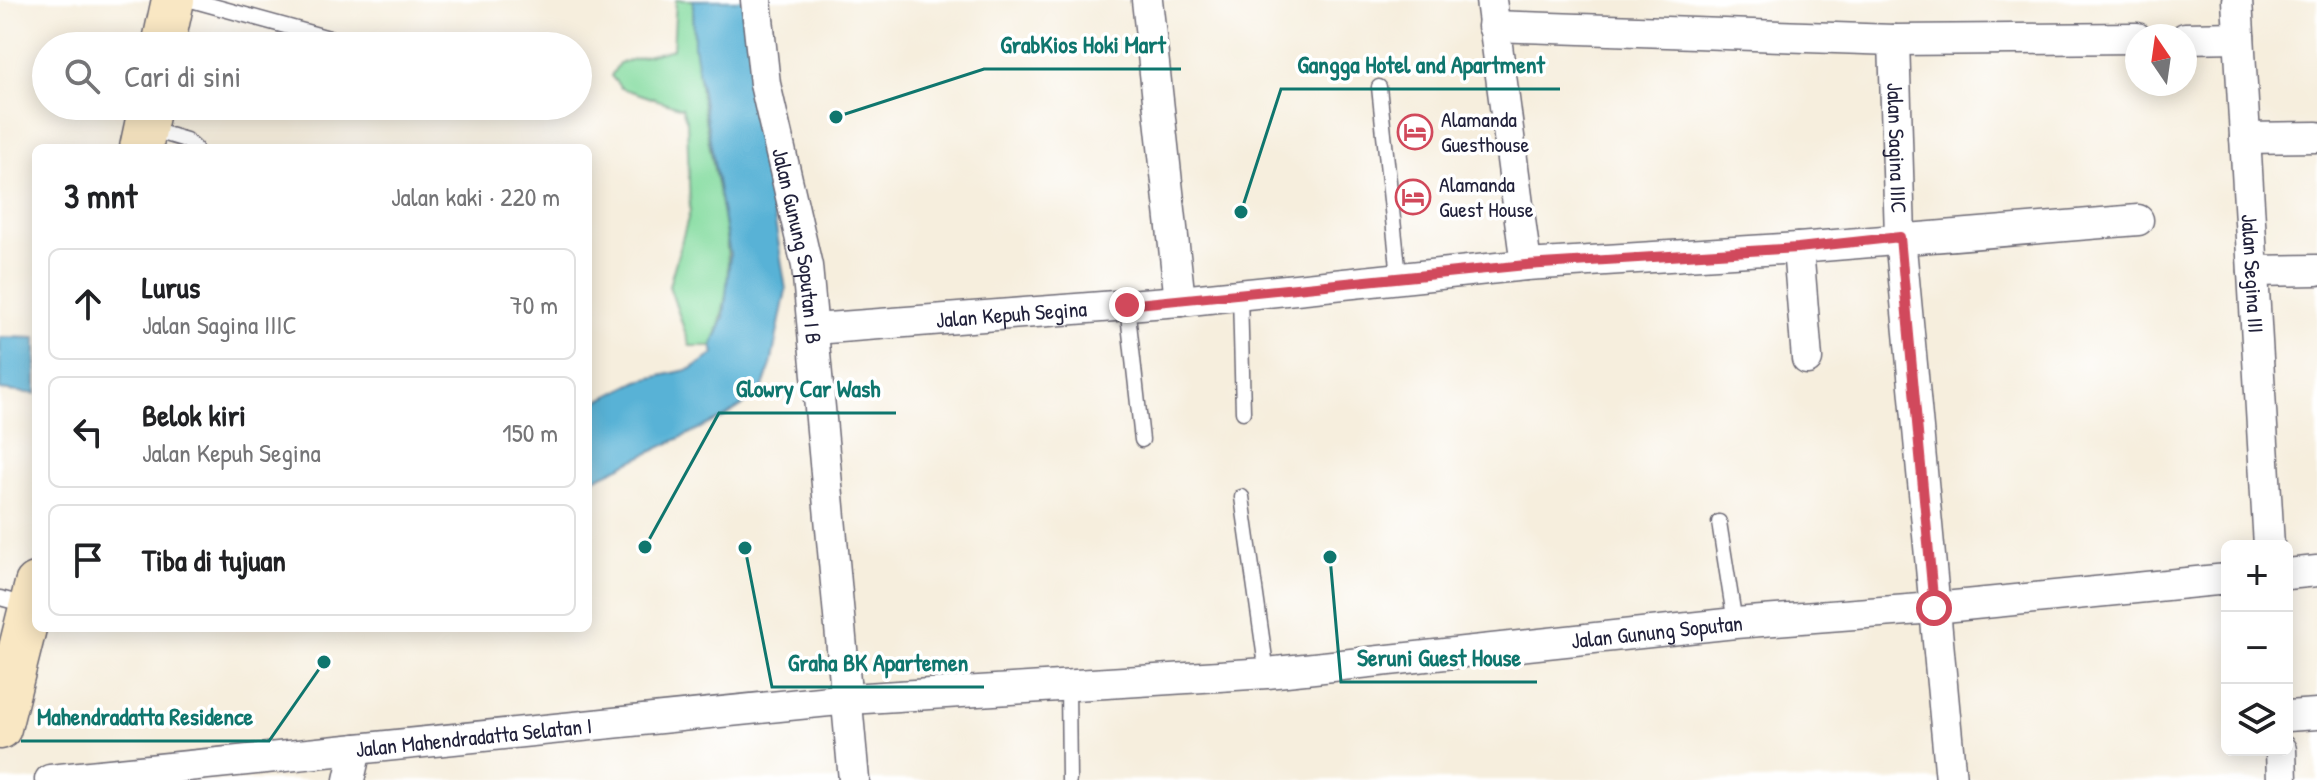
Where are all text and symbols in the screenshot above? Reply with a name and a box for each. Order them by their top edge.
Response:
callout: GrabKios Hoki Mart [984,21,1181,69]
north arrow [2125,24,2197,96]
text: GrabKios Hoki Mart [1000,28,1166,60]
search box [32,32,592,120]
callout: Gangga Hotel and Apartment [1281,41,1560,89]
text: Gangga Hotel and Apartment [1297,48,1546,81]
icon: search [60,54,104,98]
text: Cari di sini [124,56,241,96]
street label: Jalan Sagina IIIC [1880,82,1914,214]
place label: Alamanda Guesthouse [1441,104,1530,159]
hotel icon: Alamanda Guesthouse [1396,113,1434,151]
street label: Jalan Gunung Soputan I B [765,145,829,345]
place label: Alamanda Guest House [1439,169,1534,224]
text: 3 mnt [64,173,137,219]
hotel icon: Alamanda Guest House [1394,178,1432,216]
text: Jalan kaki · 220 m [391,179,560,214]
street label: Jalan Segina III [2235,213,2271,334]
text: Lurus [142,267,200,307]
icon: ahead [66,282,110,326]
text: 70 m [510,287,558,322]
route end [1109,287,1145,323]
street label: Jalan Kepuh Segina [935,293,1088,335]
text: Jalan Sagina IIIC [142,307,297,342]
callout: Glowry Car Wash [719,365,896,413]
text: Glowry Car Wash [736,372,880,405]
text: Belok kiri [142,395,246,435]
icon: left [66,410,110,454]
text: 150 m [502,415,558,450]
text: Jalan Kepuh Segina [142,435,321,470]
icon: arrive [66,538,110,582]
text: Tiba di tujuan [142,540,286,580]
map controls [2221,540,2293,756]
button: + [2221,540,2293,612]
route start [1916,590,1952,626]
street label: Jalan Gunung Soputan [1569,607,1744,655]
button: − [2221,612,2293,684]
callout: Seruni Guest House [1341,634,1537,682]
callout: Graha BK Apartemen [772,639,984,687]
text: Seruni Guest House [1357,641,1522,673]
text: Graha BK Apartemen [788,646,968,679]
button: layers [2221,684,2293,756]
callout: Mahendradatta Residence [21,693,269,741]
text: Mahendradatta Residence [37,700,253,732]
street label: Jalan Mahendradatta Selatan I [354,710,593,764]

